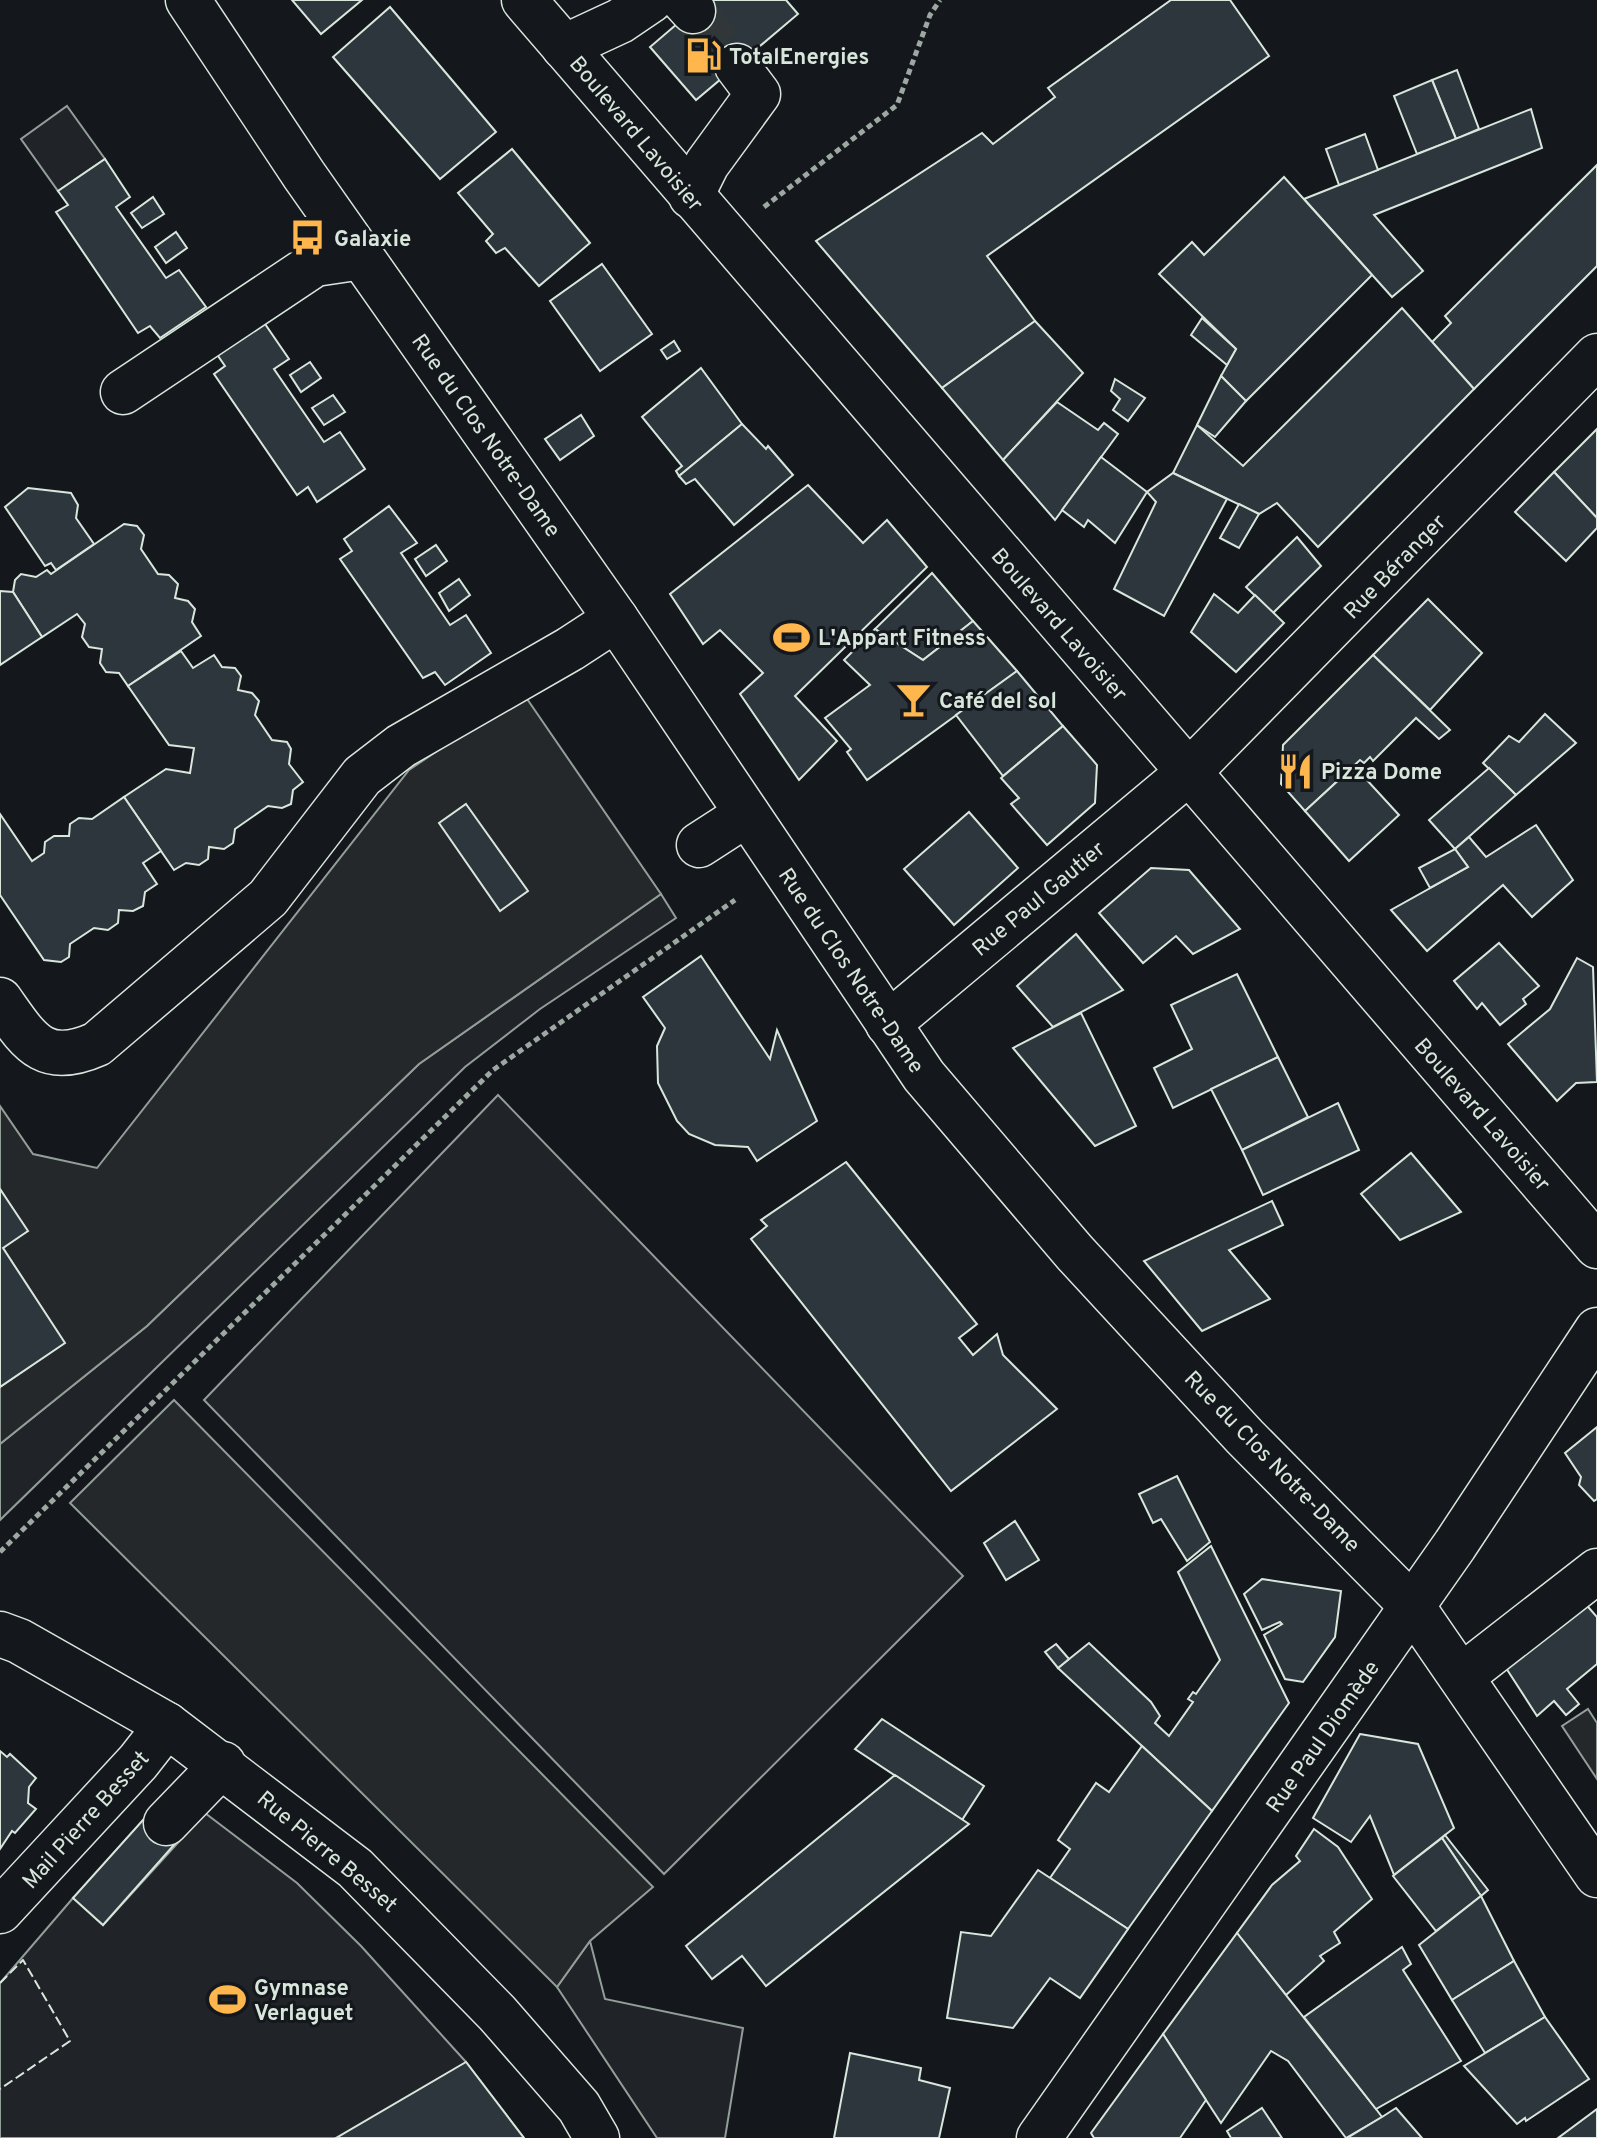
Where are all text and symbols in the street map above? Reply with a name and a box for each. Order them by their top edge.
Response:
fuel station icon: TotalEnergies [684,37,722,75]
place label: TotalEnergies [729,45,869,72]
street label: Boulevard Lavoisier [562,52,708,218]
bus stop icon: Galaxie [289,219,327,257]
place label: Galaxie [334,227,411,254]
street label: Rue du Clos Notre-Dame [404,330,565,543]
street label: Rue Béranger [1339,509,1453,626]
street label: Boulevard Lavoisier [984,544,1132,708]
sports icon: L'Appart Fitness [773,618,811,656]
place label: L'Appart Fitness [818,626,986,653]
bar icon: Café del sol [894,681,932,719]
place label: Café del sol [939,689,1057,716]
restaurant icon: Pizza Dome [1276,752,1314,790]
place label: Pizza Dome [1321,760,1442,787]
street label: Rue Paul Gautier [968,836,1112,963]
street label: Rue du Clos Notre-Dame [771,864,929,1079]
street label: Boulevard Lavoisier [1407,1034,1555,1198]
street label: Rue du Clos Notre-Dame [1177,1366,1365,1559]
street label: Rue Paul Diomède [1261,1656,1387,1819]
street label: Mail Pierre Besset [18,1746,156,1895]
street label: Rue Pierre Besset [251,1786,402,1920]
place label: Gymnase Verlaguet [254,1976,353,2028]
sports icon: Gymnase Verlaguet [209,1981,247,2019]

